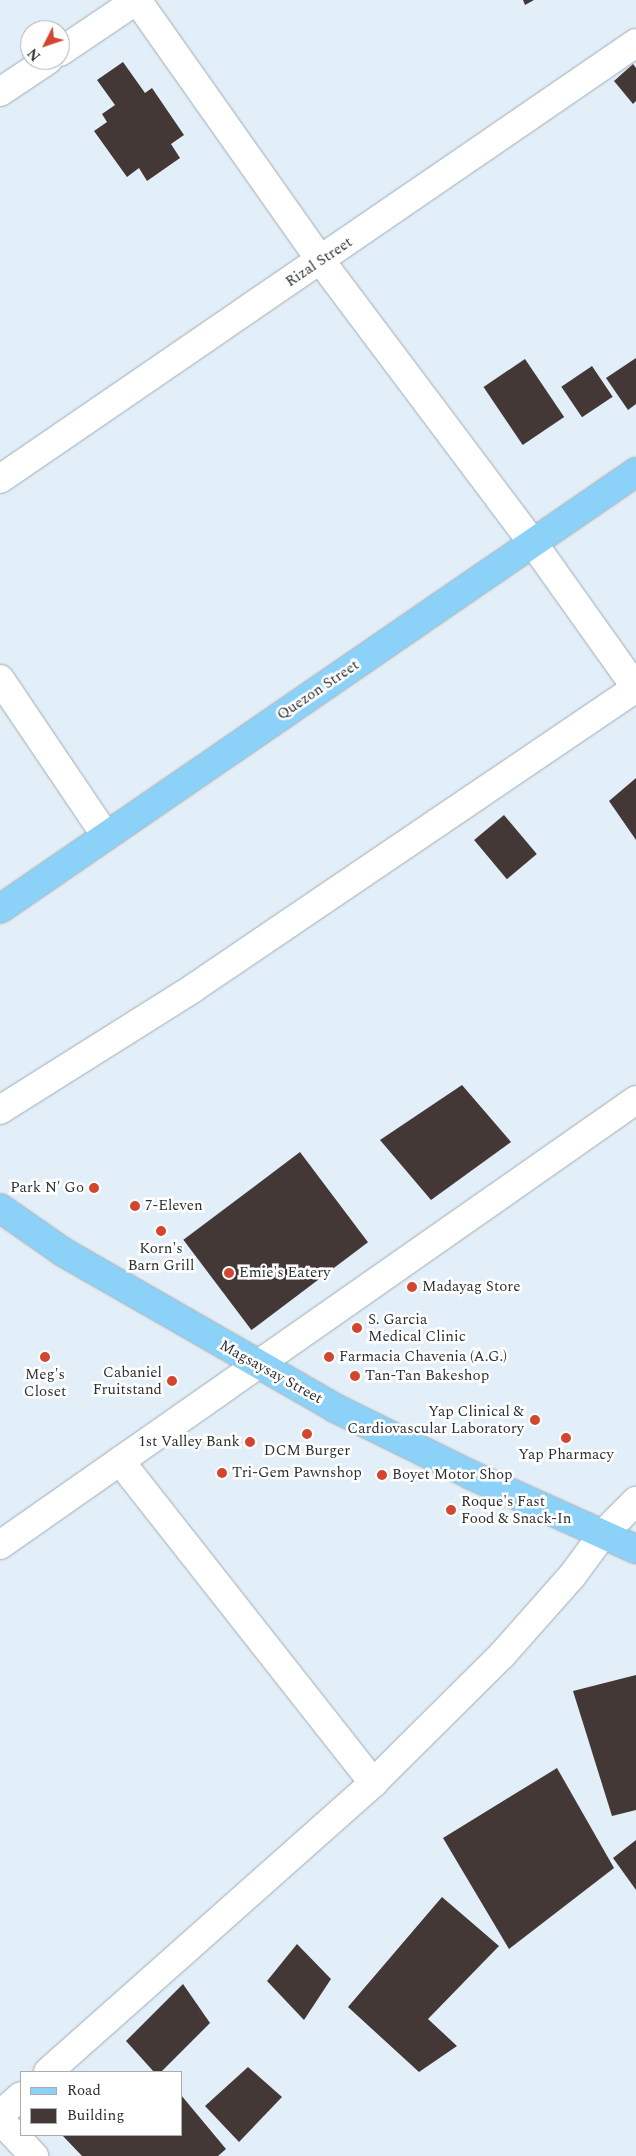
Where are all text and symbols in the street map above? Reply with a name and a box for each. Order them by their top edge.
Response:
north arrow [20,20,70,70]
text: N [22,43,46,66]
street label: Rizal Street [282,233,356,291]
street label: Quezon Street [274,656,362,724]
place label: Park N' Go [10,1179,84,1197]
marker: Park N' Go [88,1182,100,1194]
place label: 7-Eleven [145,1197,203,1215]
marker: 7-Eleven [129,1200,141,1212]
marker: Korn's Barn Grill [155,1225,167,1237]
place label: Korn's Barn Grill [128,1239,194,1274]
place label: Emie's Eatery [239,1264,330,1282]
marker: Emie's Eatery [223,1267,235,1279]
place label: Madayag Store [422,1278,521,1296]
marker: Madayag Store [406,1281,418,1293]
place label: S. Garcia Medical Clinic [368,1310,466,1345]
marker: S. Garcia Medical Clinic [350,1321,364,1335]
street label: Magsaysay Street [216,1336,326,1408]
place label: Farmacia Chavenia (A.G.) [339,1348,507,1366]
marker: Meg's Closet [39,1351,51,1363]
marker: Farmacia Chavenia (A.G.) [323,1351,335,1363]
place label: Cabaniel Fruitstand [93,1363,162,1398]
place label: Meg's Closet [24,1365,66,1400]
place label: Tan-Tan Bakeshop [365,1367,489,1385]
marker: Tan-Tan Bakeshop [349,1370,361,1382]
marker: Cabaniel Fruitstand [166,1375,178,1387]
place label: Yap Clinical & Cardiovascular Laboratory [347,1402,524,1437]
marker: Yap Clinical & Cardiovascular Laboratory [528,1413,542,1427]
marker: DCM Burger [301,1428,313,1440]
marker: Yap Pharmacy [560,1432,572,1444]
place label: 1st Valley Bank [138,1433,240,1451]
marker: 1st Valley Bank [244,1436,256,1448]
place label: DCM Burger [264,1442,350,1460]
place label: Yap Pharmacy [518,1446,614,1464]
place label: Tri-Gem Pawnshop [232,1464,362,1482]
place label: Boyet Motor Shop [392,1466,513,1484]
marker: Tri-Gem Pawnshop [216,1467,228,1479]
marker: Boyet Motor Shop [376,1469,388,1481]
place label: Roque's Fast Food & Snack-In [461,1492,572,1527]
marker: Roque's Fast Food & Snack-In [445,1504,457,1516]
legend [20,2071,182,2136]
text: Road [67,2079,101,2102]
text: Building [67,2104,124,2127]

